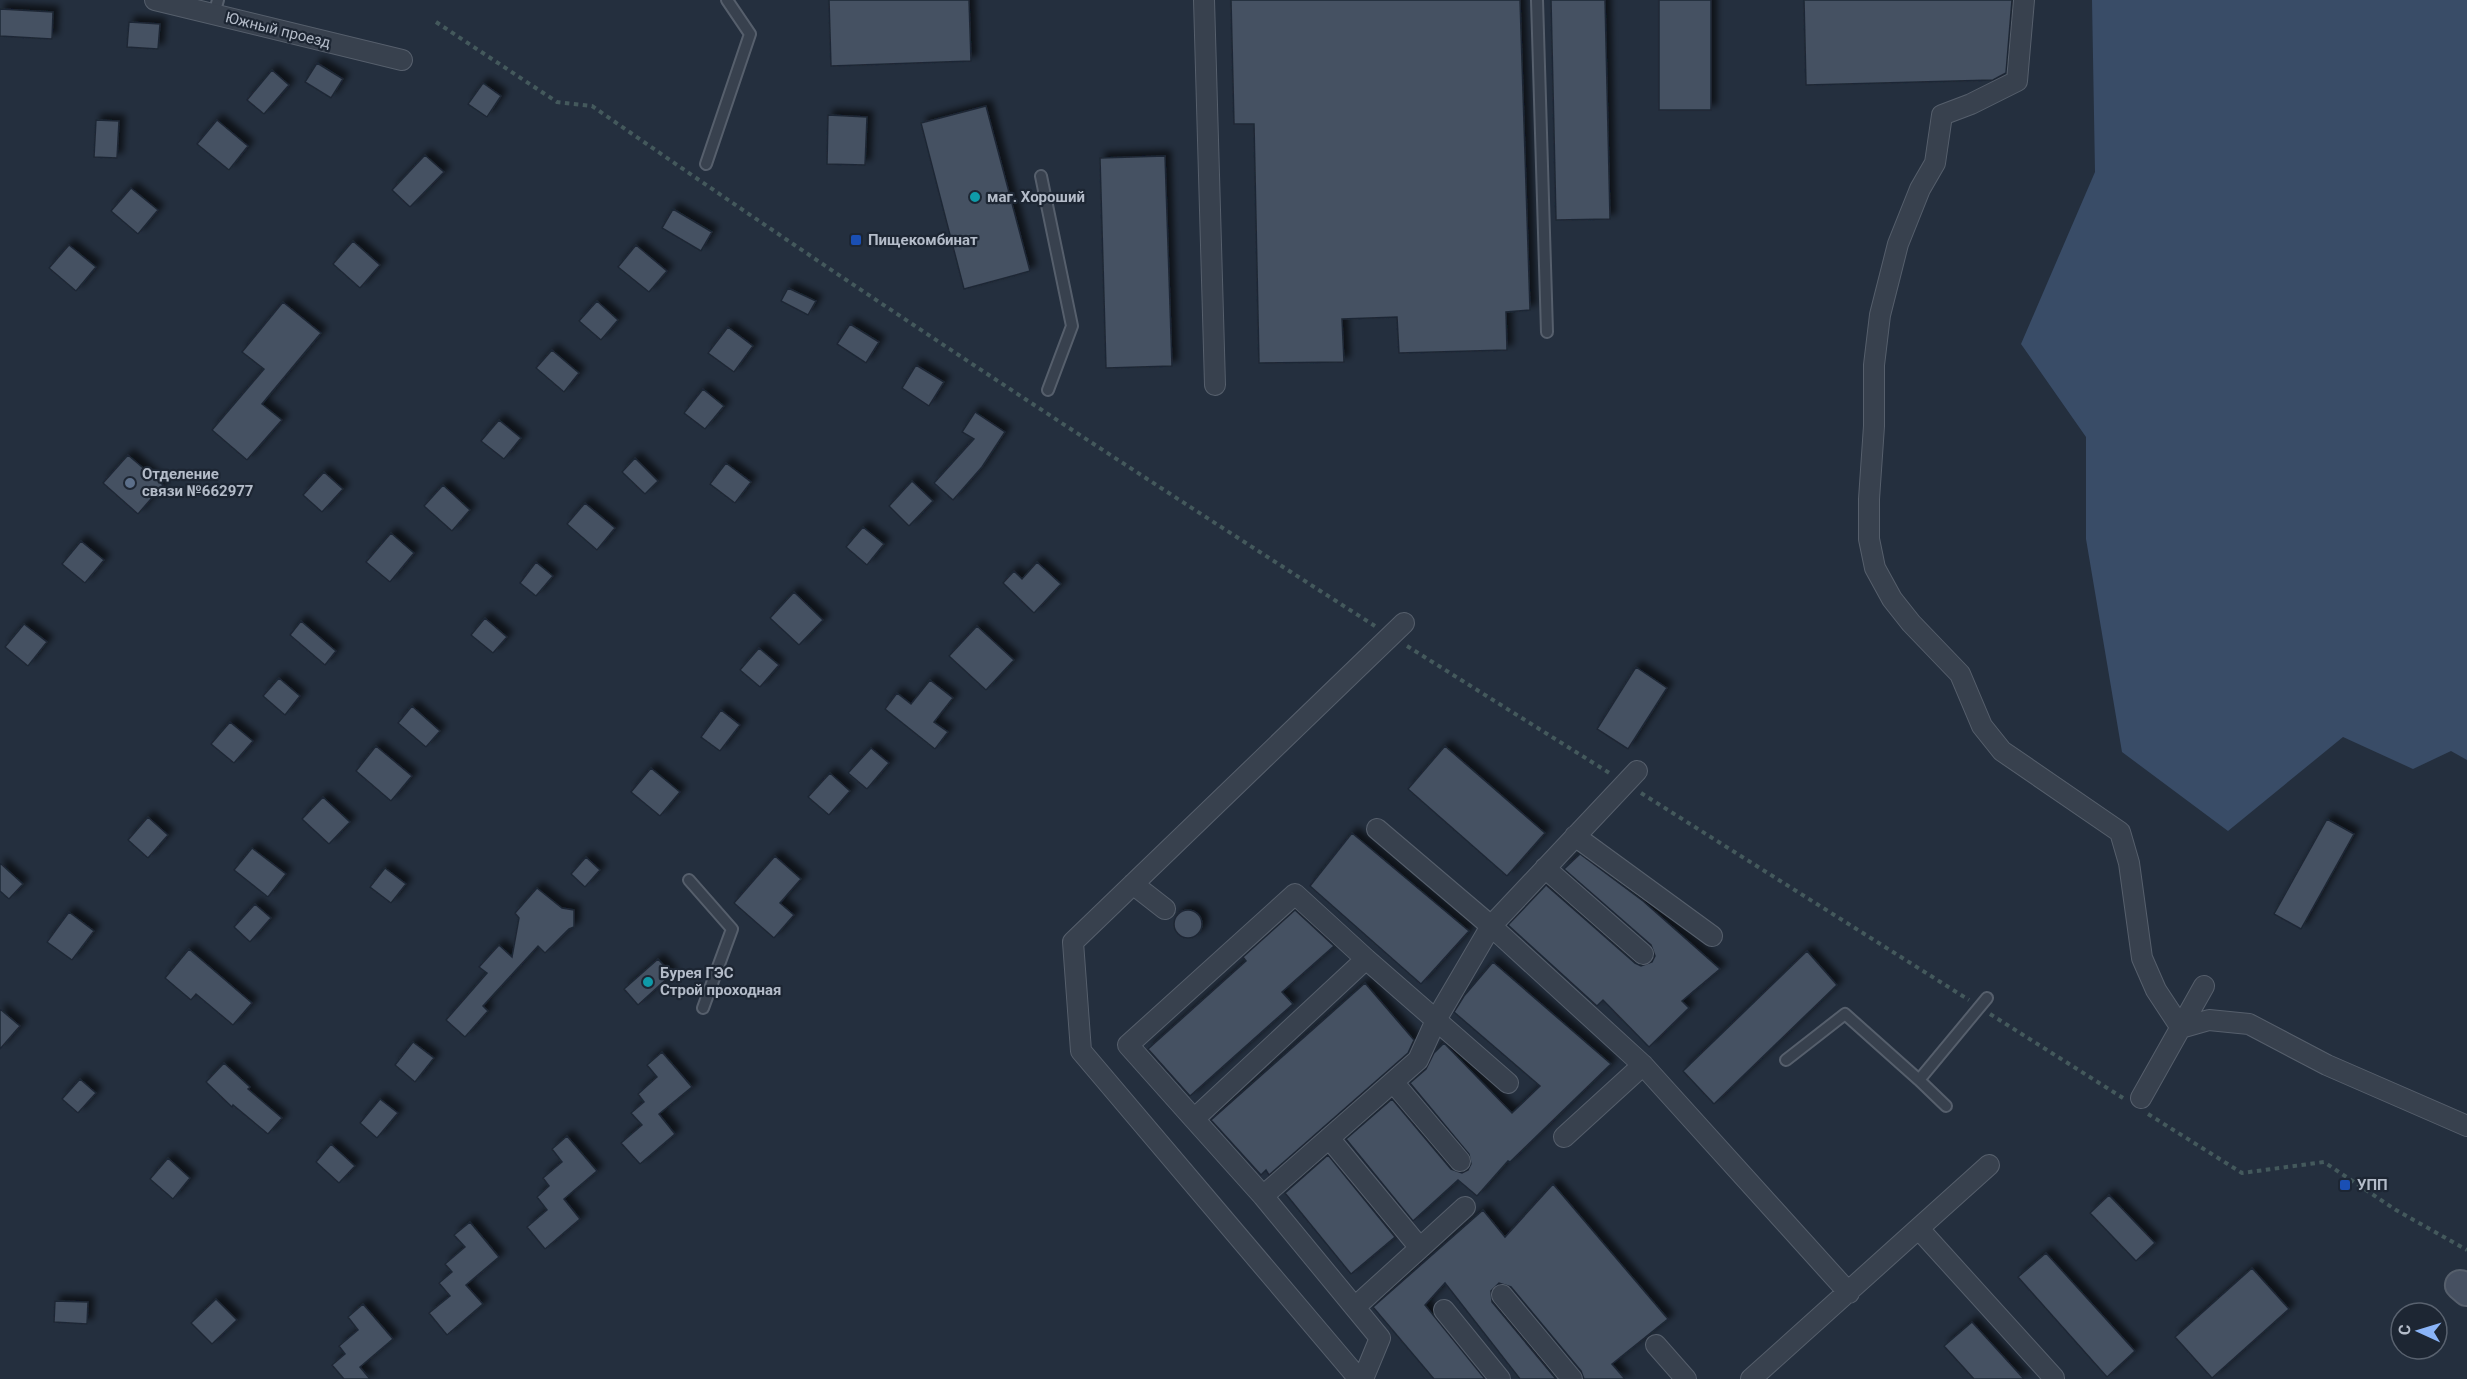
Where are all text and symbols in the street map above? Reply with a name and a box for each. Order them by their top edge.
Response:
street label: Южный проезд [224,8,332,52]
place label: маг. Хороший [987,188,1085,206]
marker: маг. Хороший [968,190,982,204]
place label: Пищекомбинат [868,231,978,249]
marker: Пищекомбинат [849,233,863,247]
place label: Отделение связи №662977 [142,465,253,500]
marker: Отделение связи №662977 [123,476,137,490]
place label: Бурея ГЭС Строй проходная [660,964,781,999]
marker: Бурея ГЭС Строй проходная [641,975,655,989]
place label: УПП [2357,1176,2388,1194]
marker: УПП [2338,1178,2352,1192]
north arrow [2389,1301,2449,1361]
text: С [2395,1324,2414,1336]

